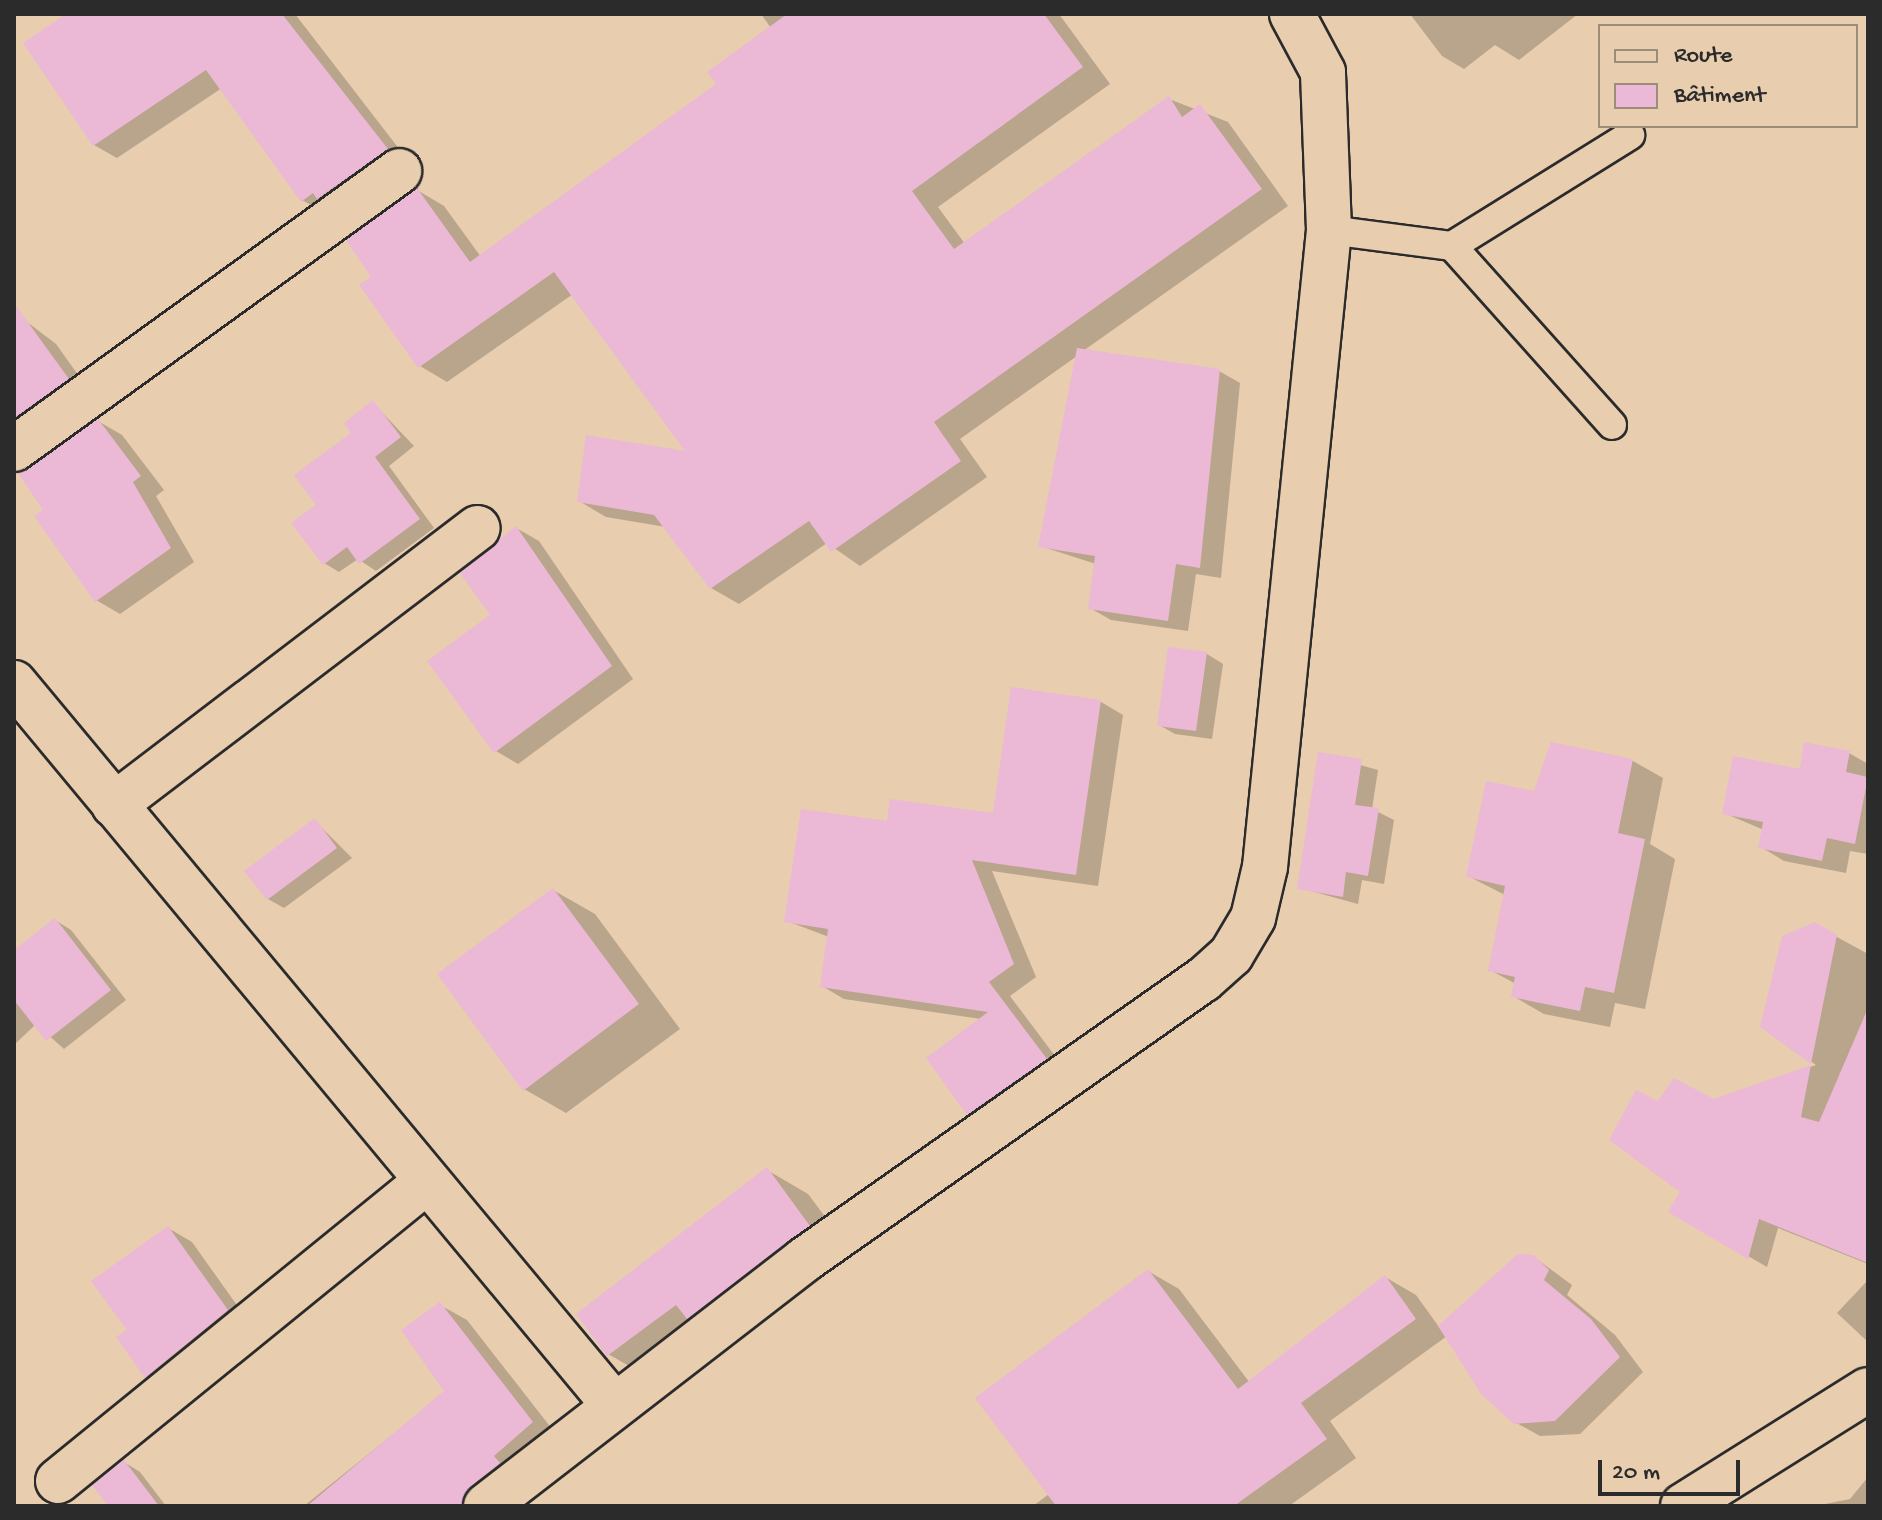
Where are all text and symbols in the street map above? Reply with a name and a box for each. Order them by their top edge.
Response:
legend [1598,24,1858,128]
text: Route [1674,42,1732,71]
text: Bâtiment [1674,82,1765,111]
scale bar [1602,1444,1744,1494]
text: 20 m [1612,1459,1660,1488]

